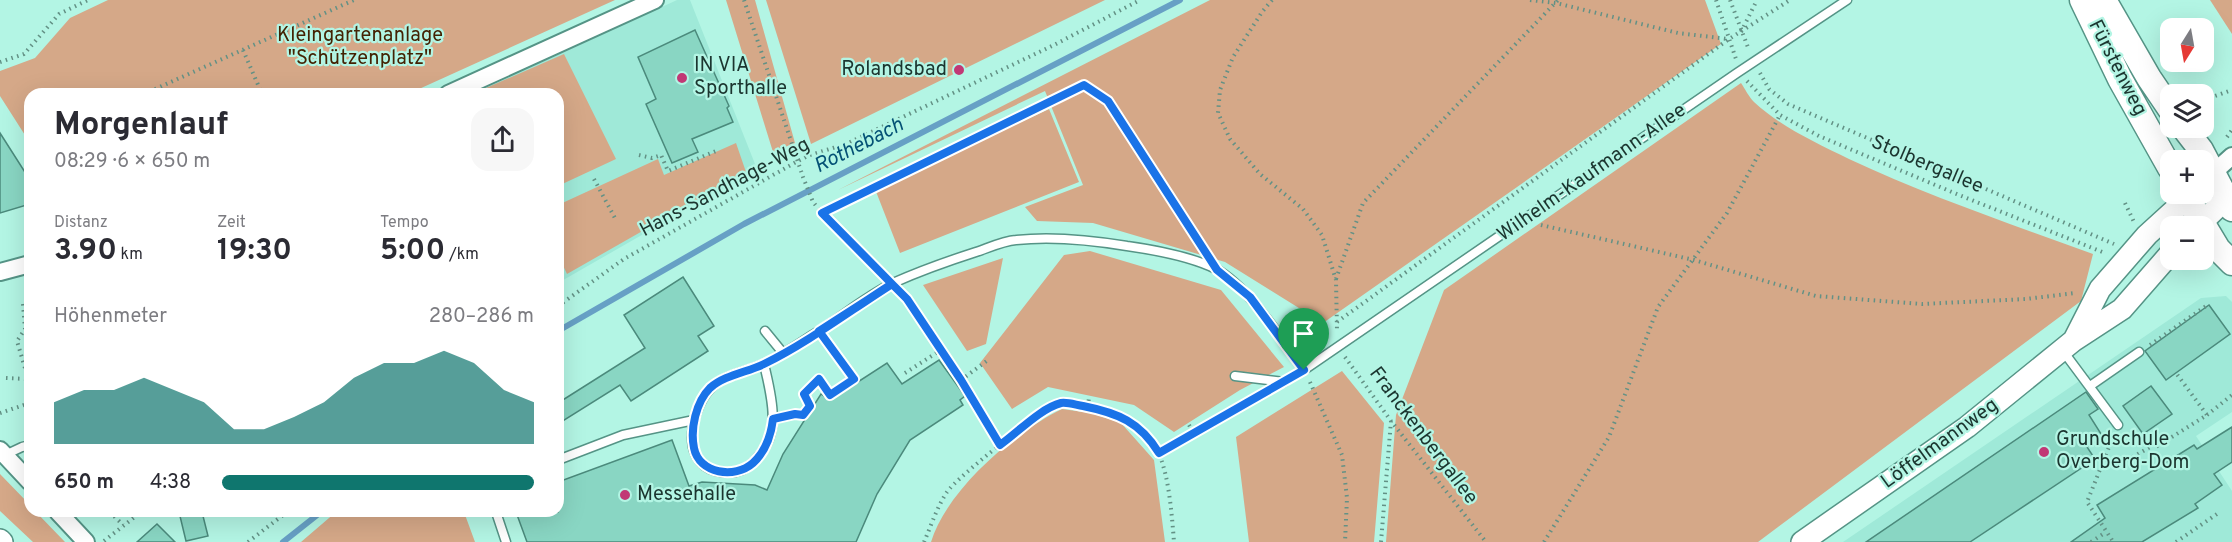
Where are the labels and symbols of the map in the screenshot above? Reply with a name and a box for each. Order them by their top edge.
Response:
street label: Fürstenweg [2082,15,2152,121]
north arrow [2160,18,2214,72]
park label: Kleingartenanlage "Schützenplatz" [277,23,443,72]
place label: IN VIA Sporthalle [694,53,787,102]
place label: Rolandsbad [841,57,947,83]
marker: Rolandsbad [952,63,966,77]
marker: IN VIA Sporthalle [675,71,689,85]
street label: Wilhelm-Kaufmann-Allee [1492,98,1692,248]
water label: Rothebach [810,112,909,180]
street label: Stolbergallee [1867,130,1987,200]
street label: Hans-Sandhage-Weg [636,132,814,244]
pin [1278,308,1329,370]
street label: Franckenbergallee [1363,362,1483,510]
street label: Löffelmannweg [1876,393,2004,495]
place label: Grundschule Overberg-Dom [2056,427,2189,476]
marker: Grundschule Overberg-Dom [2037,445,2051,459]
place label: Messehalle [637,482,736,508]
marker: Messehalle [618,488,632,502]

